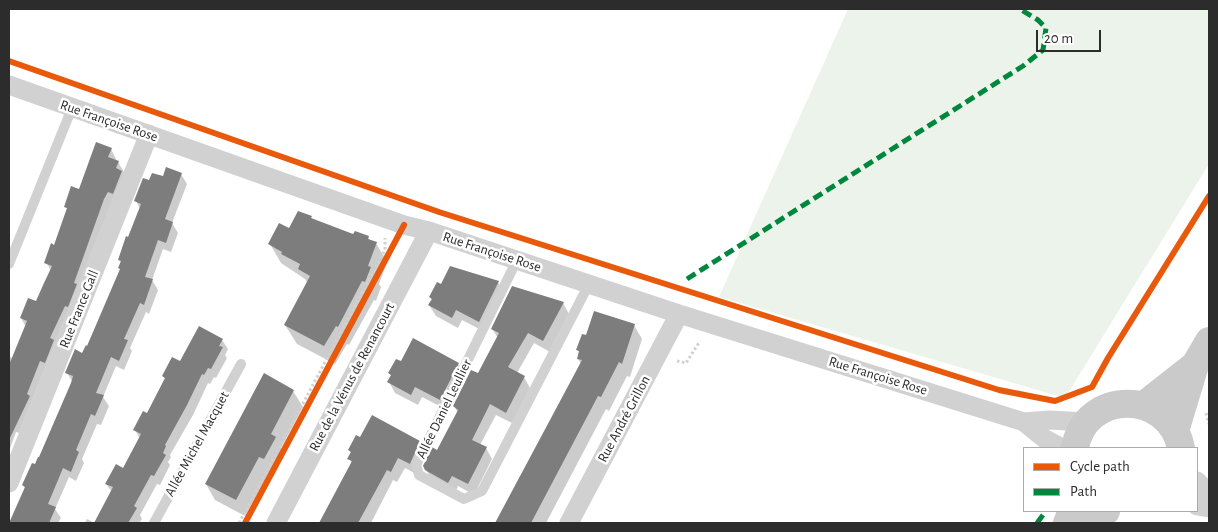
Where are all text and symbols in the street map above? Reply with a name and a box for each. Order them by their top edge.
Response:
scale bar [1038,20,1103,52]
text: 20 m [1044,31,1073,46]
street label: Rue Françoise Rose [58,96,160,146]
street label: Rue Françoise Rose [441,228,543,276]
street label: Rue France Gall [56,268,102,350]
street label: Rue de la Vénus de Renancourt [306,300,398,454]
street label: Rue Françoise Rose [827,353,929,399]
street label: Allée Daniel Leullier [413,356,475,462]
street label: Rue André Grillon [594,373,654,465]
street label: Allée Michel Macquet [161,389,233,499]
legend [1023,447,1198,512]
text: Cycle path [1070,459,1130,474]
text: Path [1070,484,1097,499]

